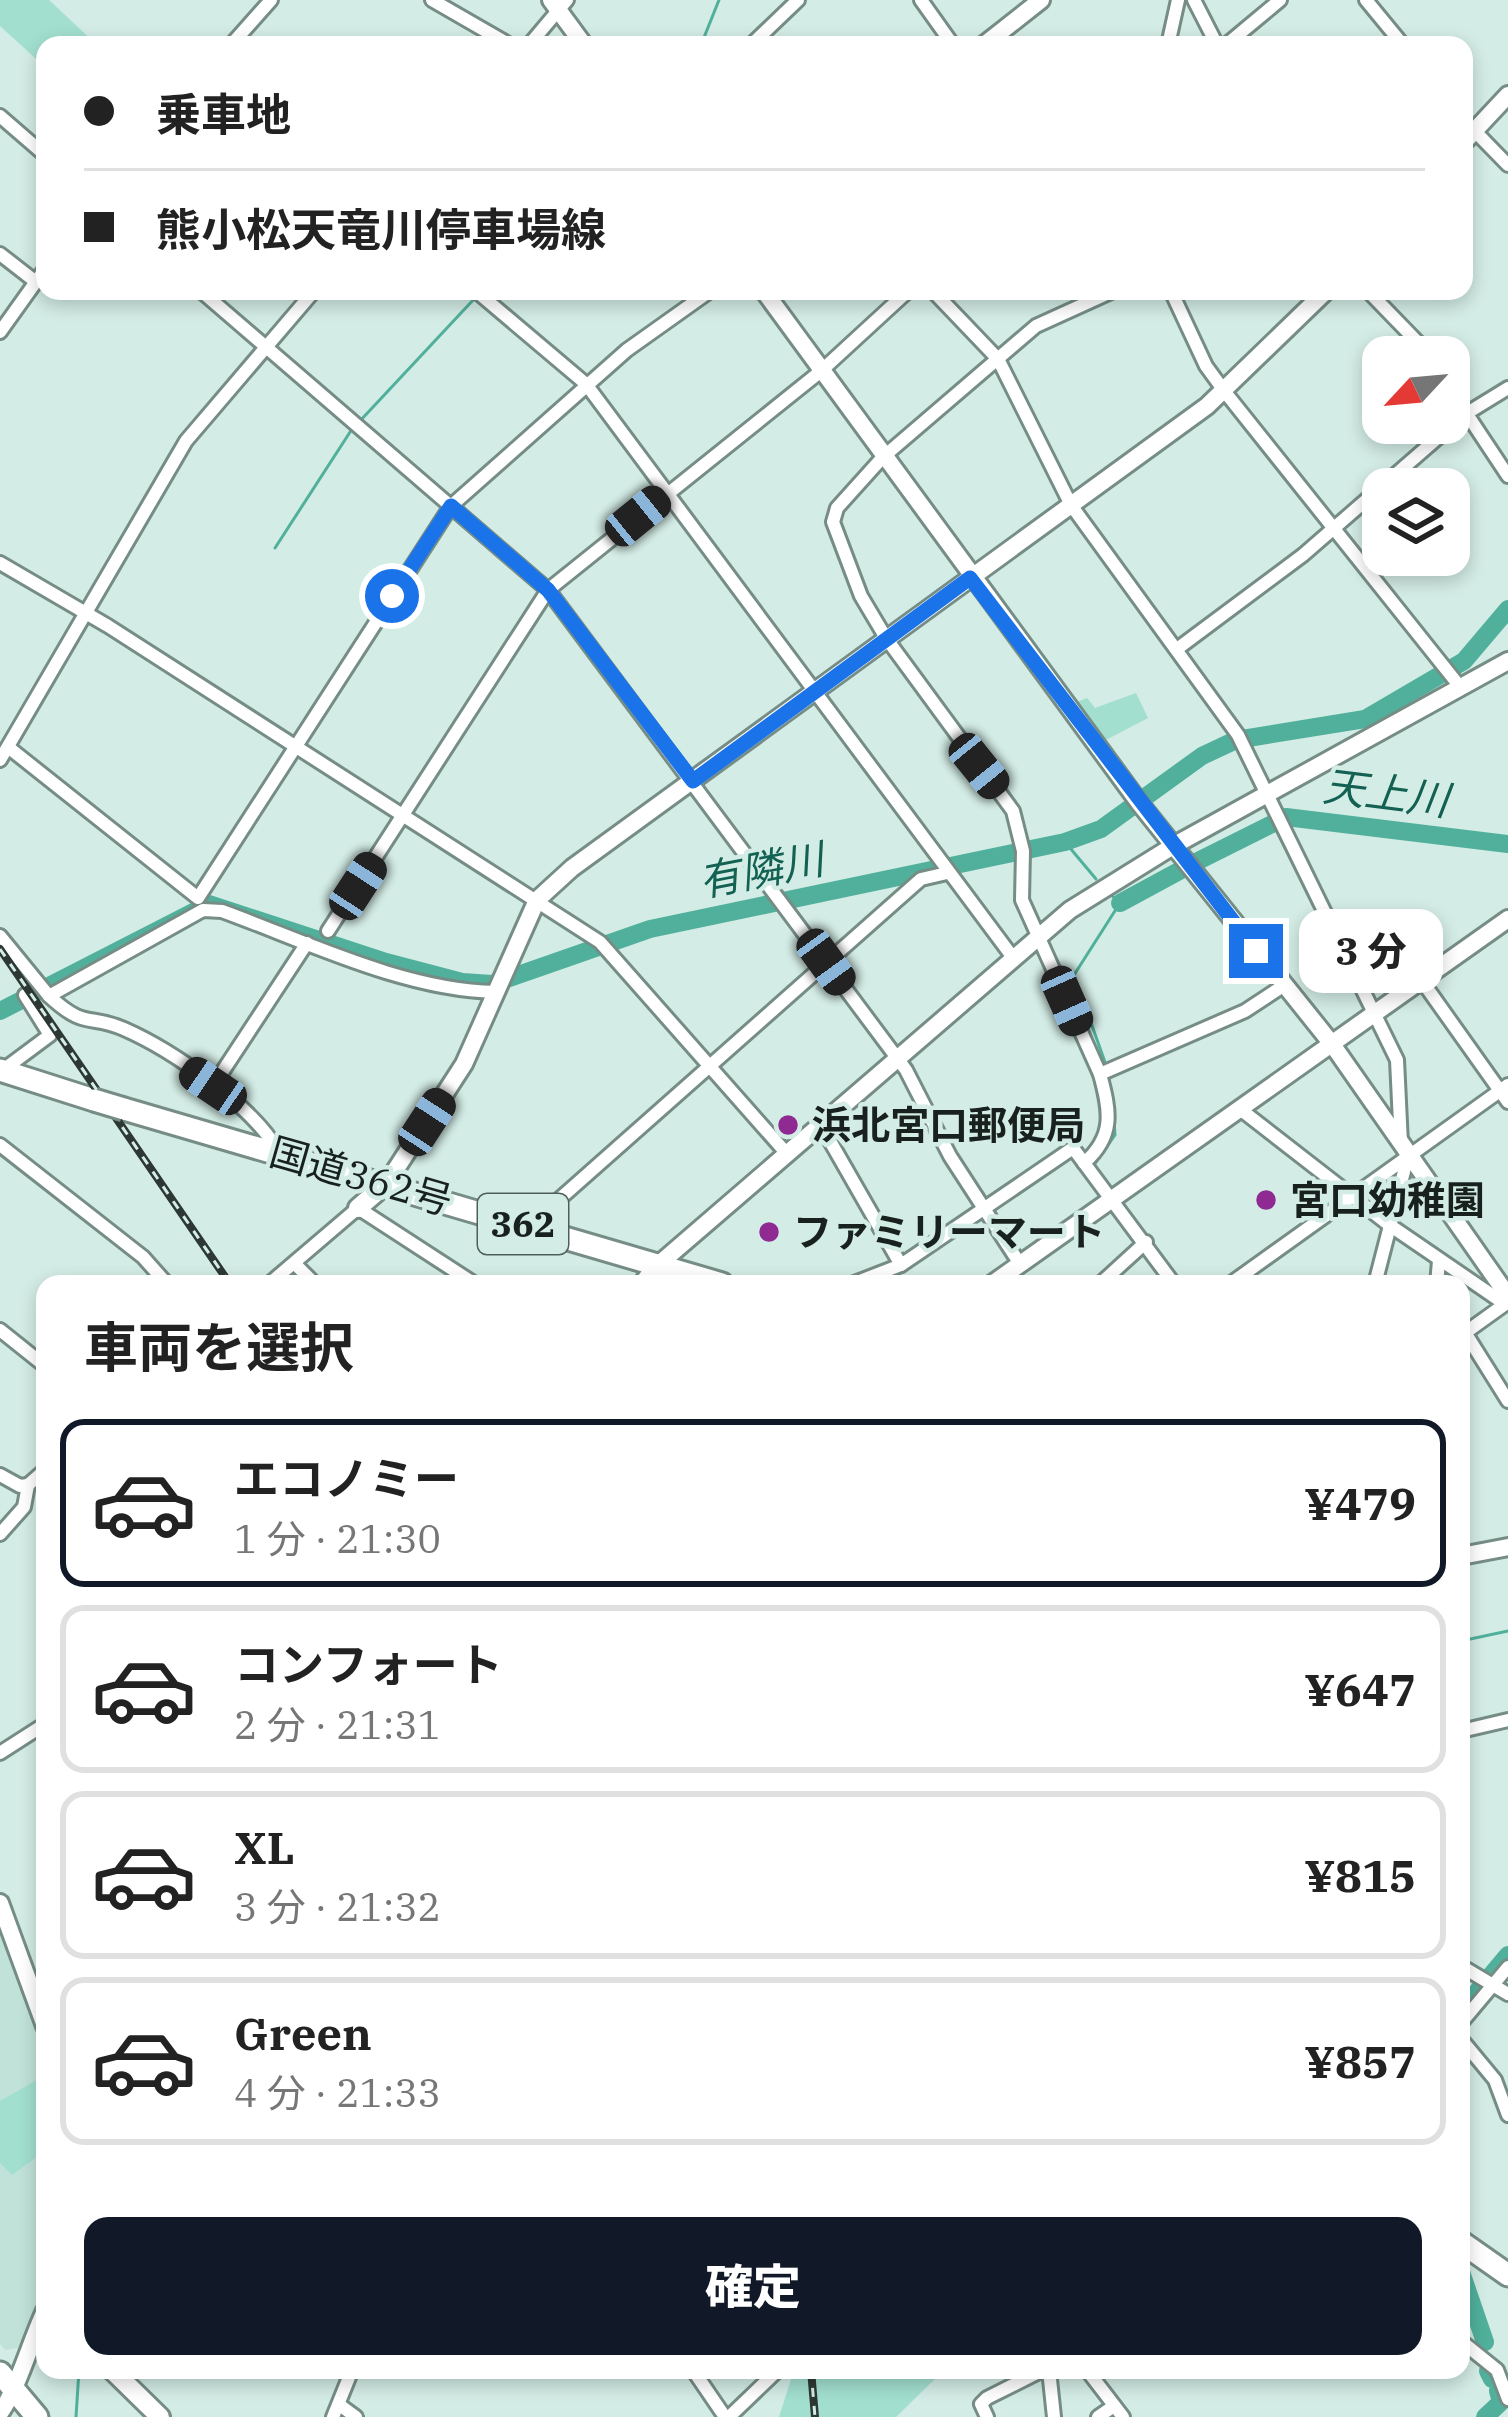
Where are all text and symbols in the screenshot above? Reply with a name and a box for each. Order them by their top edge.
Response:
text: 乗車地 [156,85,291,143]
text: 熊小松天竜川停車場線 [156,200,606,258]
north arrow [1362,336,1470,444]
map controls [1362,336,1470,576]
button: layers [1362,468,1470,576]
car [599,479,677,553]
route start [365,569,419,623]
car [942,727,1016,805]
water label: 天上川 [1320,758,1456,828]
water label: 有隣川 [694,830,832,909]
car [323,846,393,926]
callout: 3 分 [1298,909,1442,993]
car [790,922,862,1002]
route end [1229,924,1283,978]
text: 3 分 [1335,925,1407,976]
car [1036,961,1098,1041]
car [173,1051,253,1121]
car [392,1082,462,1162]
place label: 浜北宮口郵便局 [812,1099,1085,1150]
marker: 浜北宮口郵便局 [775,1112,801,1138]
street label: 国道362号 [264,1125,458,1226]
place label: 宮口幼稚園 [1290,1174,1485,1225]
marker: 宮口幼稚園 [1253,1187,1279,1213]
road number: 362 [478,1194,568,1254]
place label: ファミリーマート [793,1206,1105,1257]
marker: ファミリーマート [756,1219,782,1245]
text: 車両を選択 [84,1312,354,1382]
icon: car [90,1449,198,1557]
text: エコノミー [234,1449,459,1507]
text: ¥479 [1304,1474,1416,1532]
text: 1 分 · 21:30 [234,1513,441,1564]
icon: car [90,1635,198,1743]
text: コンフォート [234,1635,503,1693]
text: ¥647 [1304,1660,1416,1718]
text: 2 分 · 21:31 [234,1699,441,1750]
text: XL [234,1818,295,1876]
icon: car [90,1821,198,1929]
text: ¥815 [1304,1846,1416,1904]
text: 3 分 · 21:32 [234,1881,441,1932]
text: Green [234,2004,372,2062]
icon: car [90,2007,198,2115]
text: ¥857 [1304,2032,1416,2090]
text: 4 分 · 21:33 [234,2067,441,2118]
button: 確定 [84,2217,1422,2355]

